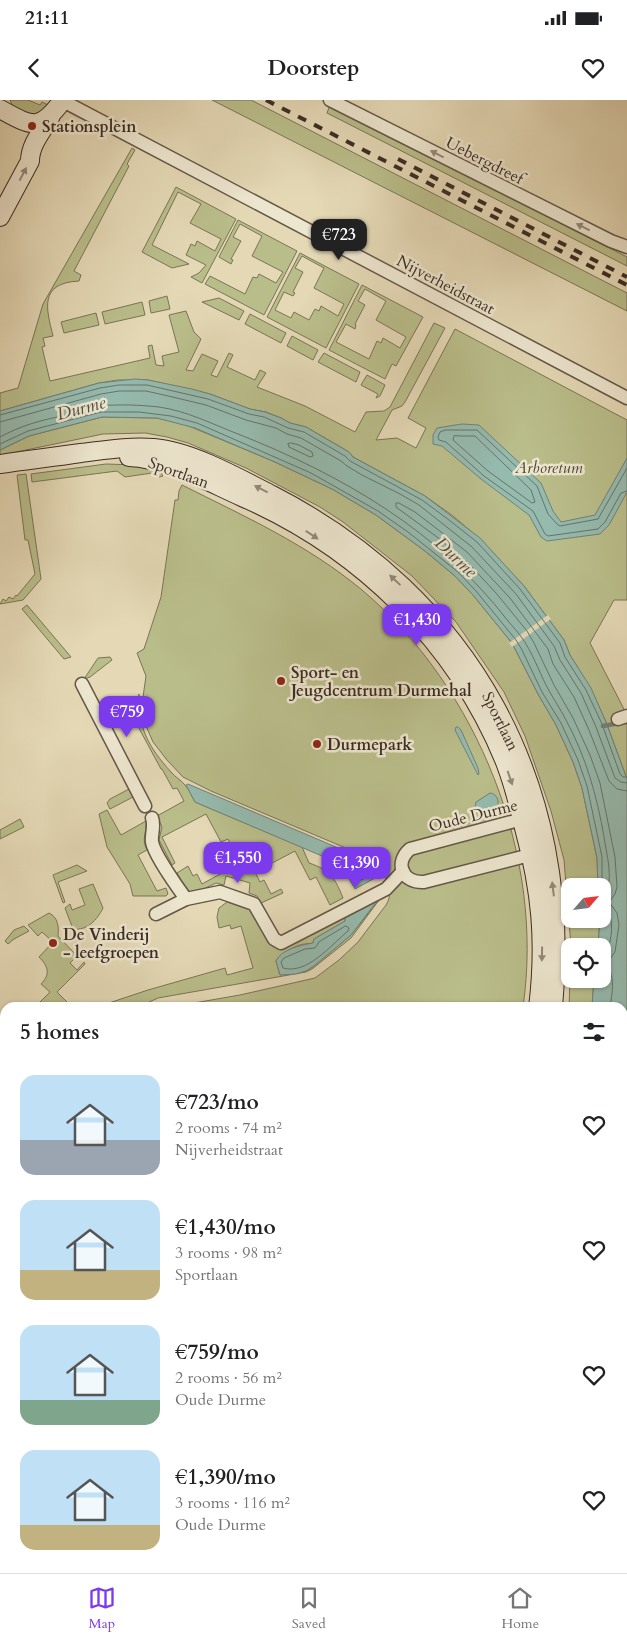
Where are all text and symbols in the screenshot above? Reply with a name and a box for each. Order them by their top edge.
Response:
text: 21:11 [25,5,69,31]
text: Doorstep [267,53,360,83]
icon: back [20,54,48,82]
icon: heart [579,54,607,82]
place label: Stationsplein [42,116,137,138]
marker: Stationsplein [26,120,38,132]
street label: Uebergdreef [442,132,530,191]
one-way arrow [430,150,445,158]
one-way arrow [19,167,27,181]
pin: €723 [309,219,369,261]
one-way arrow [575,223,590,231]
text: €723 [322,224,356,246]
street label: Nijverheidstraat [393,250,498,320]
water label: Durme [54,390,110,427]
street label: Sportlaan [145,452,212,494]
park label: Arboretum [514,457,583,479]
one-way arrow [254,485,268,493]
one-way arrow [305,530,319,540]
water label: Durme [429,531,483,584]
one-way arrow [390,574,402,586]
pin: €1,430 [376,604,458,646]
text: €1,430 [394,609,441,631]
place label: Sport- en Jeugdcentrum Durmehal [289,662,472,702]
marker: Sport- en Jeugdcentrum Durmehal [275,675,287,687]
street label: Sportlaan [476,688,524,755]
pin: €759 [97,696,157,738]
text: €759 [110,701,144,723]
place label: Durmepark [327,734,412,756]
marker: Durmepark [311,738,323,750]
one-way arrow [507,771,515,786]
street label: Oude Durme [426,794,520,838]
pin: €1,550 [197,842,279,884]
pin: €1,390 [315,846,397,889]
text: €1,550 [215,847,262,869]
text: €1,390 [333,852,380,874]
north arrow [561,878,611,928]
map controls [561,878,611,988]
one-way arrow [549,881,557,897]
place label: De Vinderij - leefgroepen [63,924,160,964]
marker: De Vinderij - leefgroepen [47,937,59,949]
button: locate [561,938,611,988]
one-way arrow [538,947,546,963]
text: 5 homes [20,1018,99,1047]
icon: filters [580,1018,608,1046]
text: €723/mo [175,1088,259,1117]
icon: home [60,1095,120,1155]
icon: heart [580,1111,608,1139]
text: 2 rooms · 74 m² [175,1117,282,1139]
text: Nijverheidstraat [175,1139,283,1161]
text: €1,430/mo [175,1213,276,1242]
icon: home [60,1220,120,1280]
icon: heart [580,1236,608,1264]
text: 3 rooms · 98 m² [175,1242,282,1264]
text: Sportlaan [175,1264,238,1286]
text: €759/mo [175,1338,259,1367]
icon: home [60,1345,120,1405]
icon: heart [580,1361,608,1389]
text: 2 rooms · 56 m² [175,1367,282,1389]
text: Oude Durme [175,1389,266,1411]
text: €1,390/mo [175,1463,276,1492]
icon: home [60,1470,120,1530]
icon: heart [580,1486,608,1514]
text: 3 rooms · 116 m² [175,1492,290,1514]
text: Oude Durme [175,1514,266,1536]
tab: Map [88,1584,116,1633]
tab: Saved [292,1584,326,1633]
tab: Home [502,1584,539,1633]

